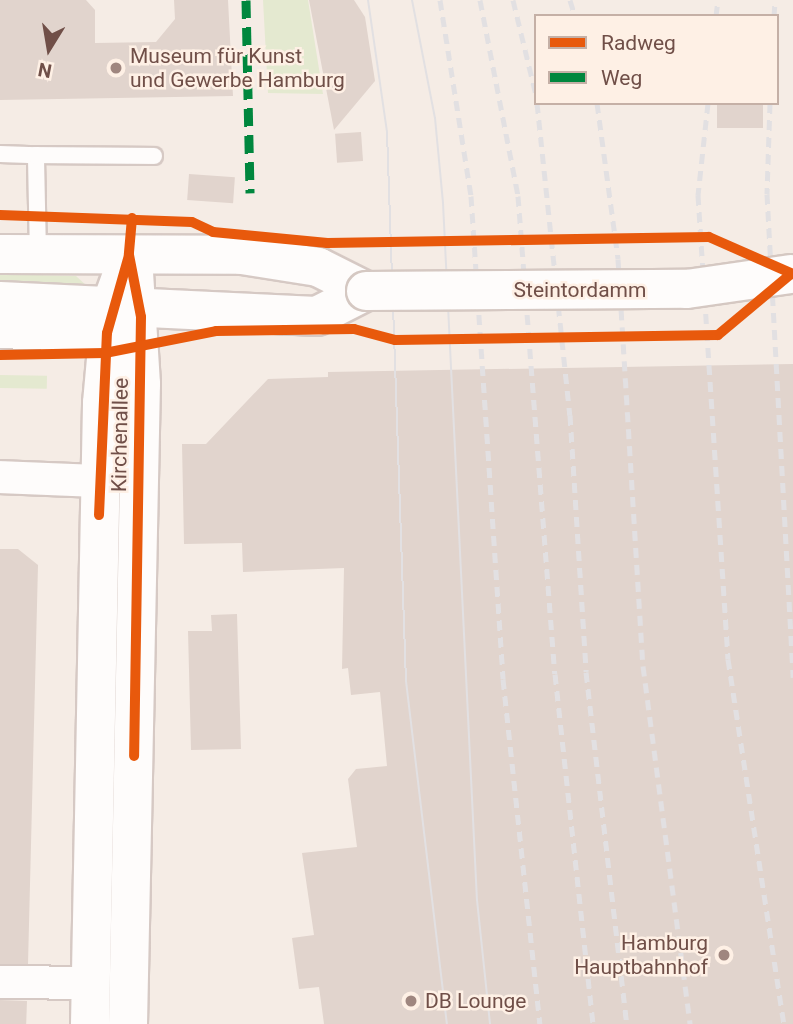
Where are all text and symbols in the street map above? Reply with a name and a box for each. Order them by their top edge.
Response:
north arrow [14,14,84,84]
legend [534,14,779,105]
text: Radweg [601,31,676,55]
place label: Museum für Kunst und Gewerbe Hamburg [130,43,345,93]
text: N [36,58,54,83]
marker: Museum für Kunst und Gewerbe Hamburg [108,60,124,76]
text: Weg [601,66,642,90]
street label: Steintordamm [514,277,646,303]
street label: Kirchenallee [106,378,134,492]
place label: Hamburg Hauptbahnhof [574,930,708,980]
marker: Hamburg Hauptbahnhof [714,945,734,965]
place label: DB Lounge [425,988,526,1014]
marker: DB Lounge [403,993,419,1009]

